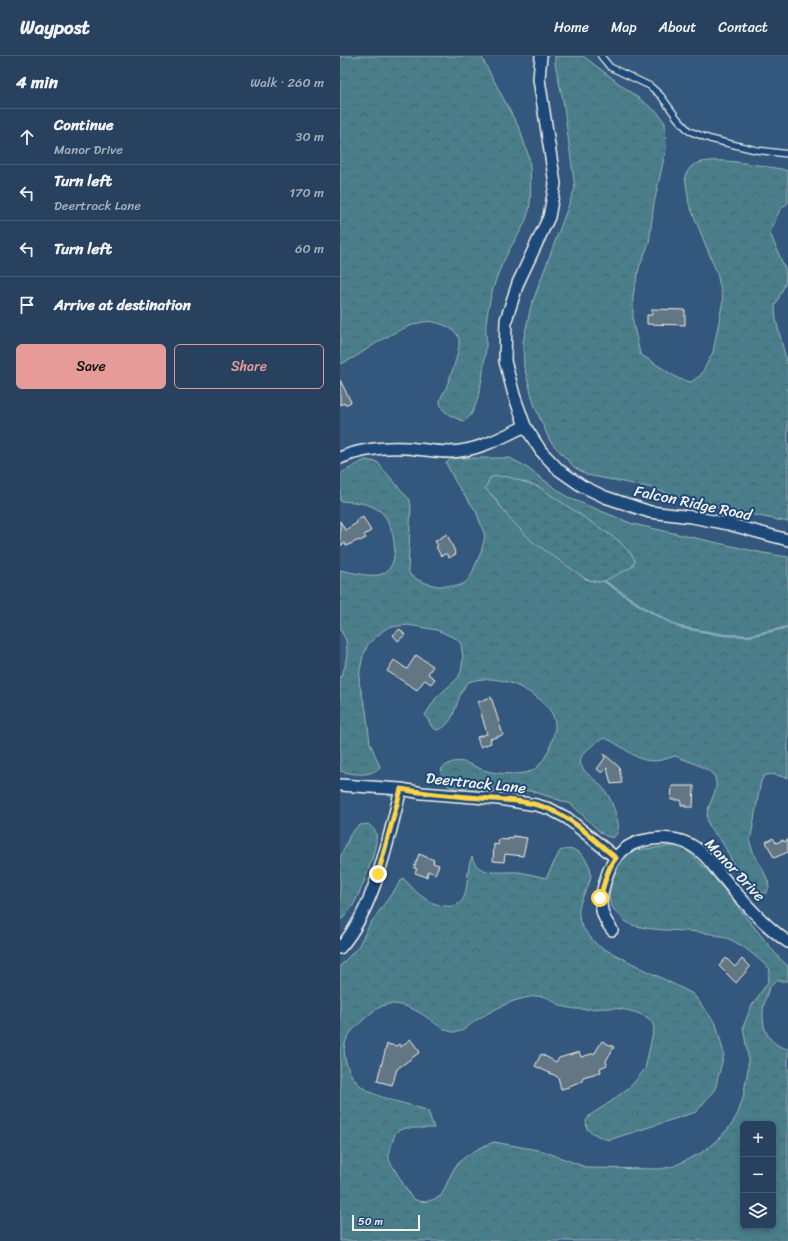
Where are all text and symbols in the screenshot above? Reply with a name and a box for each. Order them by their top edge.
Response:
text: Waypost [20,11,90,44]
text: Home [554,15,589,40]
text: Map [611,15,637,40]
text: About [659,15,696,40]
text: Contact [718,15,768,40]
text: 4 min [16,67,58,97]
text: Walk · 260 m [250,71,324,94]
text: Continue [54,112,114,138]
text: 30 m [295,125,324,148]
icon: ahead [16,126,38,148]
text: Manor Drive [54,138,123,161]
text: Turn left [54,168,112,194]
text: 170 m [289,181,324,204]
icon: left [16,182,38,204]
text: Deertrack Lane [54,194,141,217]
text: Turn left [54,236,112,262]
text: 60 m [295,237,324,260]
icon: left [16,238,38,260]
text: Arrive at destination [54,292,191,318]
icon: arrive [16,294,38,316]
button: Save [16,344,166,389]
button: Share [174,344,324,389]
street label: Falcon Ridge Road [632,478,755,528]
street label: Deertrack Lane [425,765,528,801]
street label: Manor Drive [698,832,772,908]
route end [369,865,387,883]
route start [591,889,609,907]
map controls [740,1121,776,1229]
button: + [740,1121,776,1157]
button: − [740,1157,776,1193]
button: layers [740,1193,776,1229]
text: 50 m [358,1212,383,1231]
scale bar [352,1213,420,1232]

